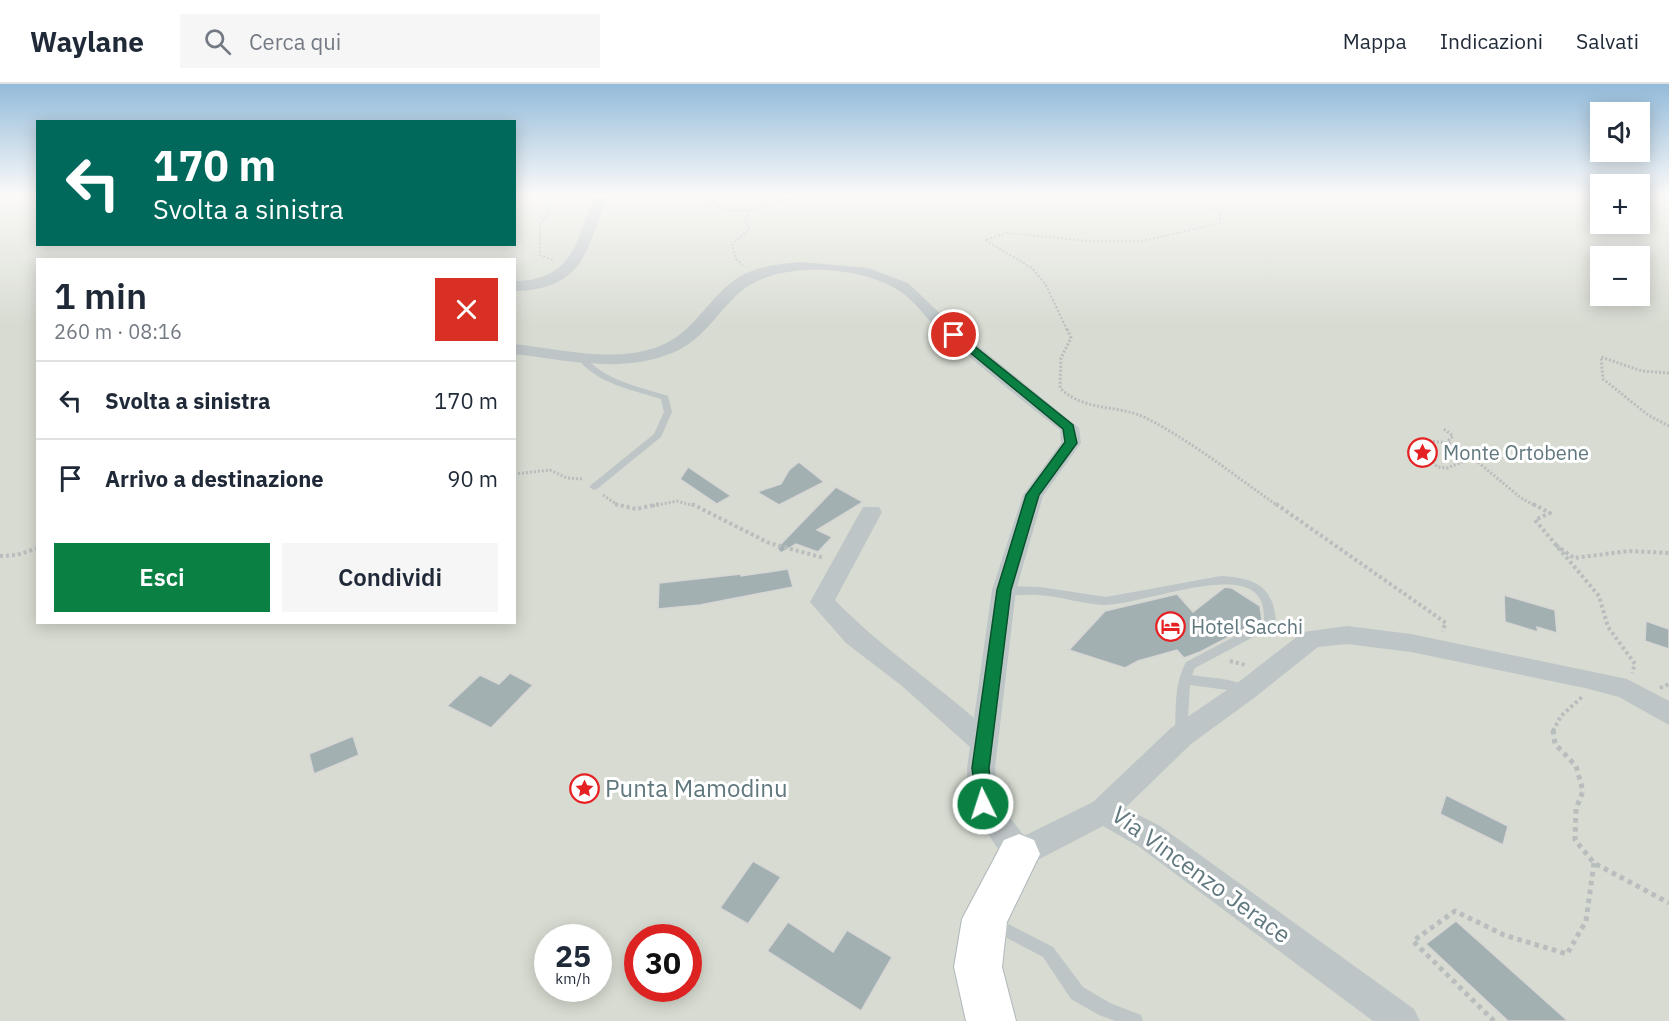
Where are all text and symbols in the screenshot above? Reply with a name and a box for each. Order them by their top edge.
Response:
search box [180,14,600,68]
text: Waylane [30,23,144,60]
icon: search [201,25,234,58]
text: Cerca qui [249,27,341,56]
text: Mappa [1343,27,1407,55]
text: Indicazioni [1440,27,1543,55]
text: Salvati [1576,27,1639,55]
map controls [1590,102,1650,306]
button: sound [1590,102,1650,162]
text: 170 m [153,138,276,193]
icon: left [54,144,132,222]
button: + [1590,174,1650,234]
text: Svolta a sinistra [153,191,344,226]
button: − [1590,246,1650,306]
text: 1 min [54,272,147,319]
button: close [435,278,498,341]
pin [928,309,979,360]
text: 260 m · 08:16 [54,318,182,345]
icon: arrive [937,318,970,351]
icon: left [54,384,87,417]
text: Svolta a sinistra [105,386,270,415]
text: 170 m [434,386,498,415]
place icon: Monte Ortobene [1406,437,1438,469]
place label: Monte Ortobene [1443,439,1589,466]
icon: arrive [54,462,87,495]
text: Arrivo a destinazione [105,464,324,493]
text: 90 m [447,464,498,493]
button: Esci [54,543,270,612]
button: Condividi [282,543,498,612]
hotel icon: Hotel Sacchi [1154,611,1186,643]
place label: Hotel Sacchi [1191,613,1303,640]
place label: Punta Mamodinu [605,772,788,804]
position arrow [951,772,1015,836]
place icon: Punta Mamodinu [568,773,600,805]
street label: Via Vincenzo Jerace [1106,798,1298,950]
speed limit sign: 30 [624,924,702,1002]
text: 25 [555,936,591,975]
text: km/h [555,969,591,988]

